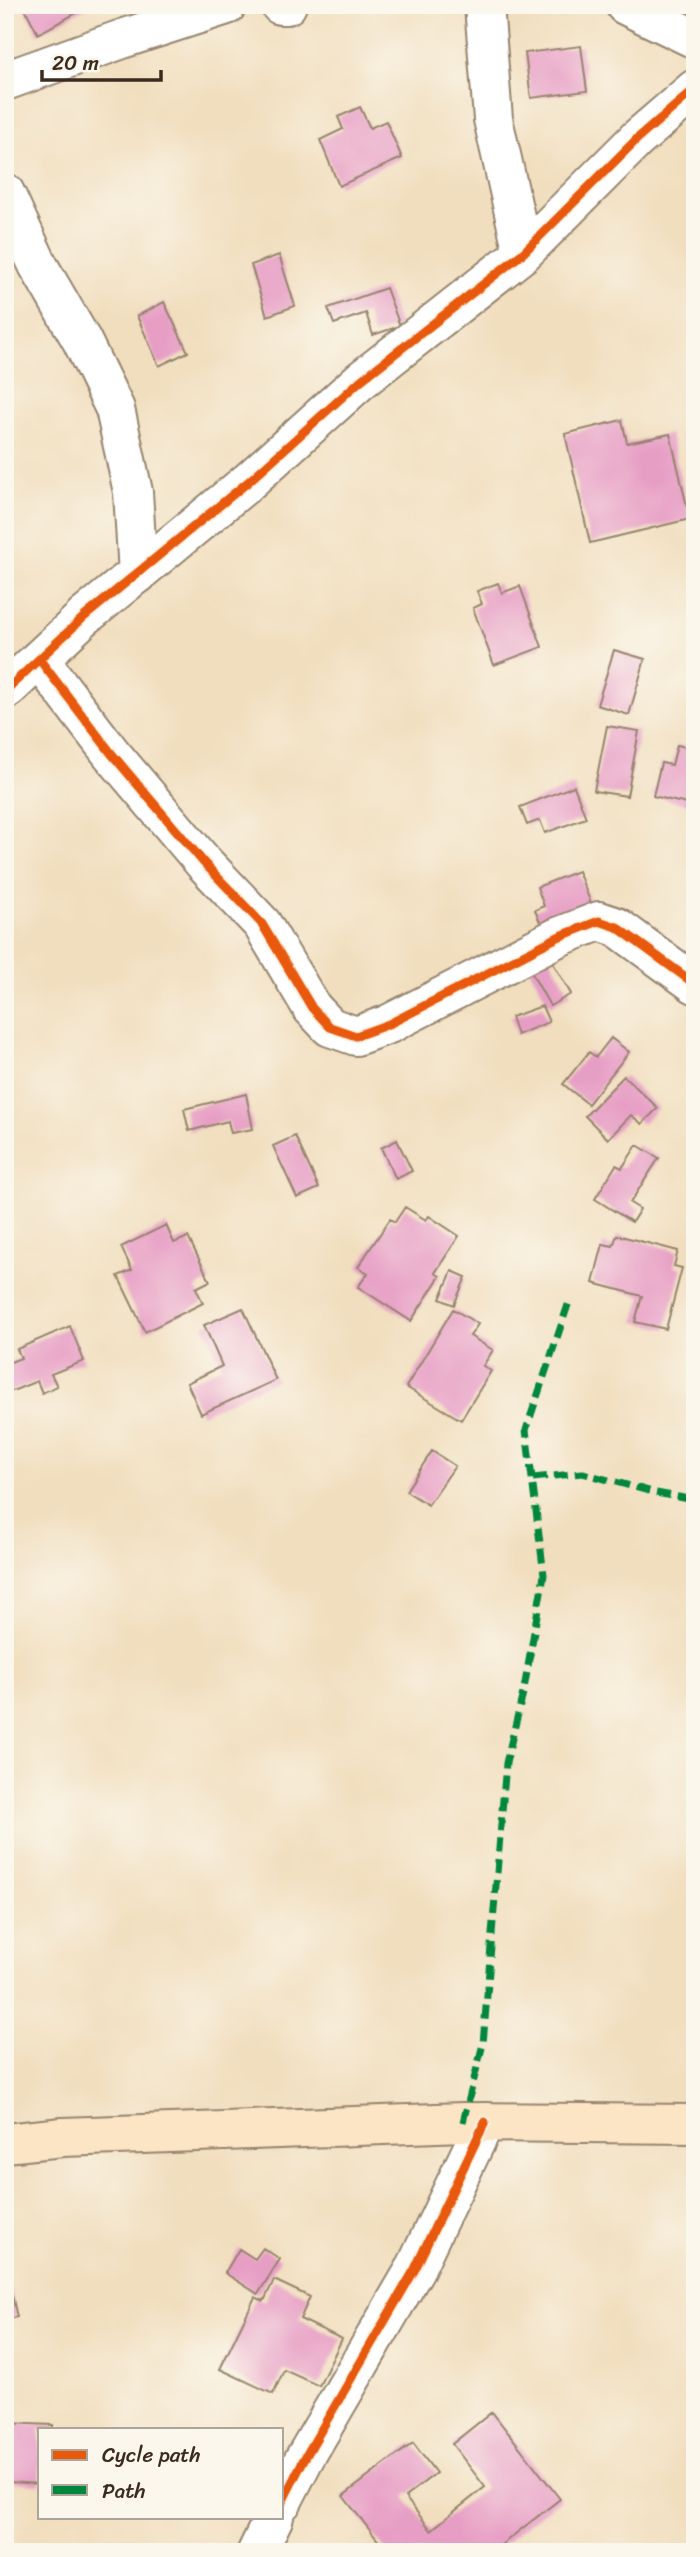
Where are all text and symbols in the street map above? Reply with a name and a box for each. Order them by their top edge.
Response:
scale bar [42,38,161,82]
text: 20 m [52,44,99,82]
legend [38,2428,284,2518]
text: Cycle path [102,2436,201,2474]
text: Path [102,2472,145,2510]

